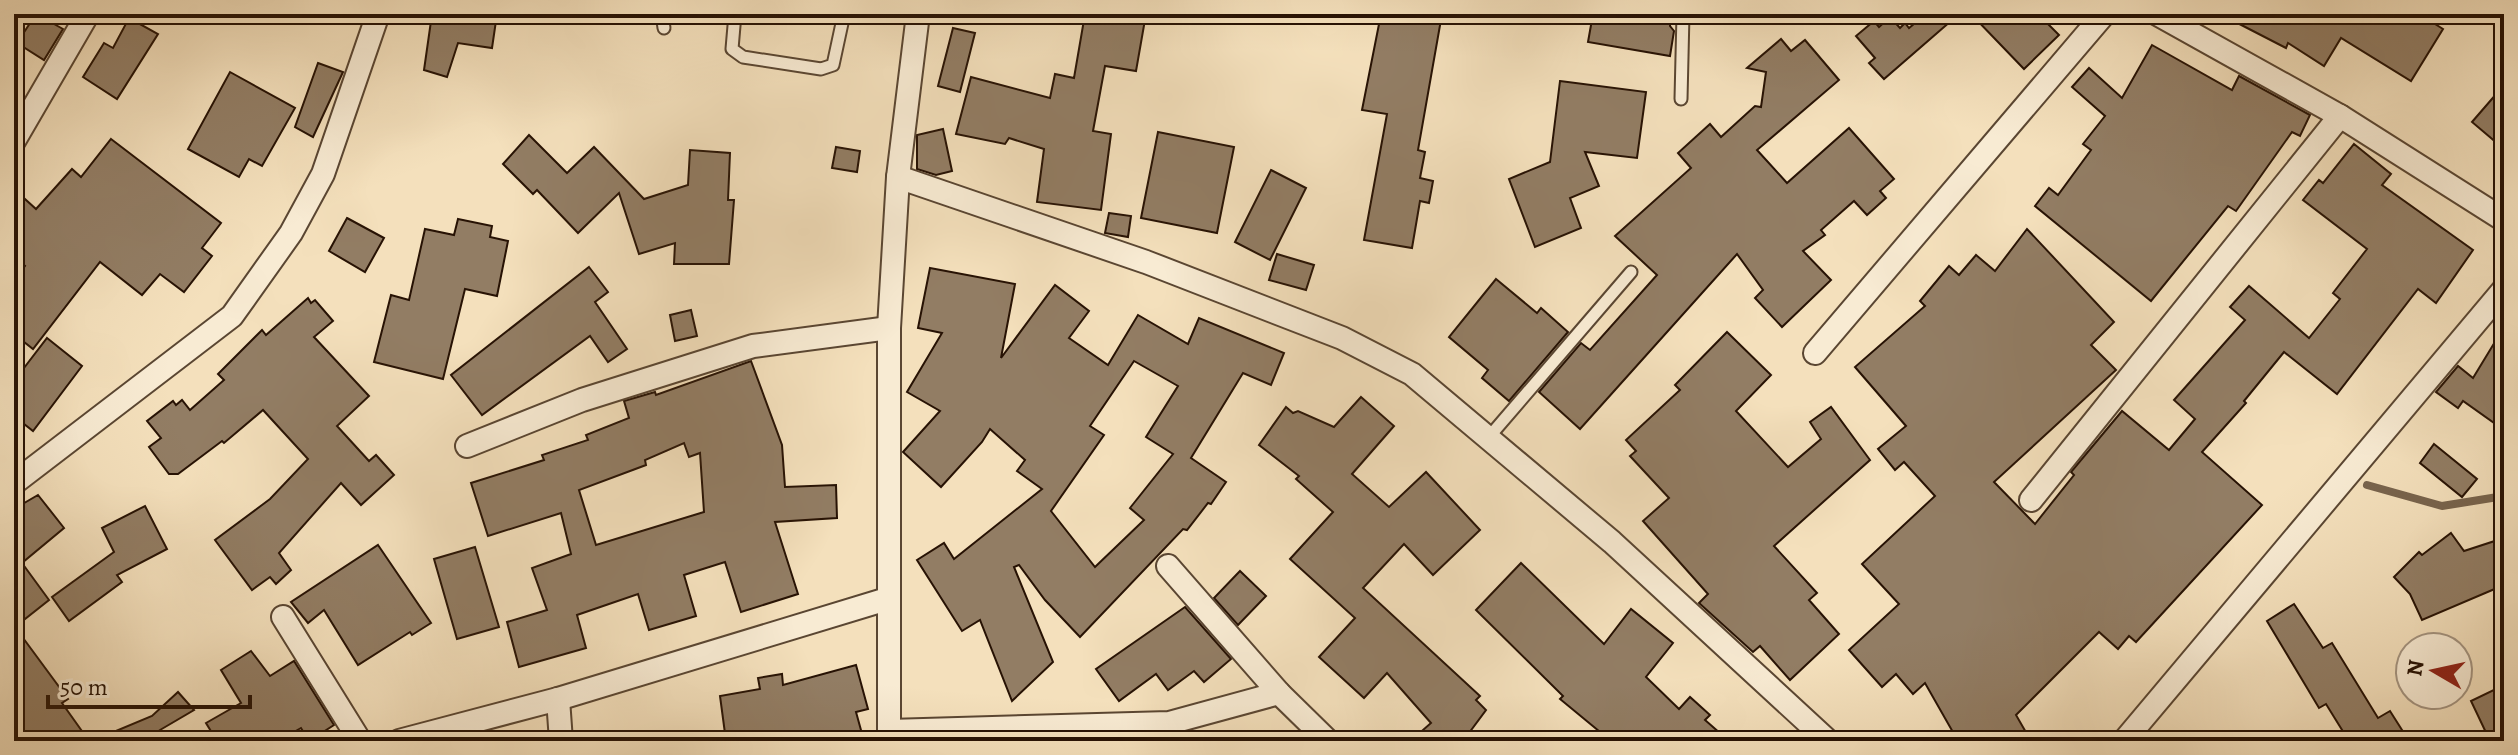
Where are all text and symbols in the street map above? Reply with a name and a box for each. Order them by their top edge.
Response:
north arrow [2394,631,2474,711]
text: N [2399,658,2431,678]
scale bar [48,659,250,709]
text: 50 m [60,671,108,703]

